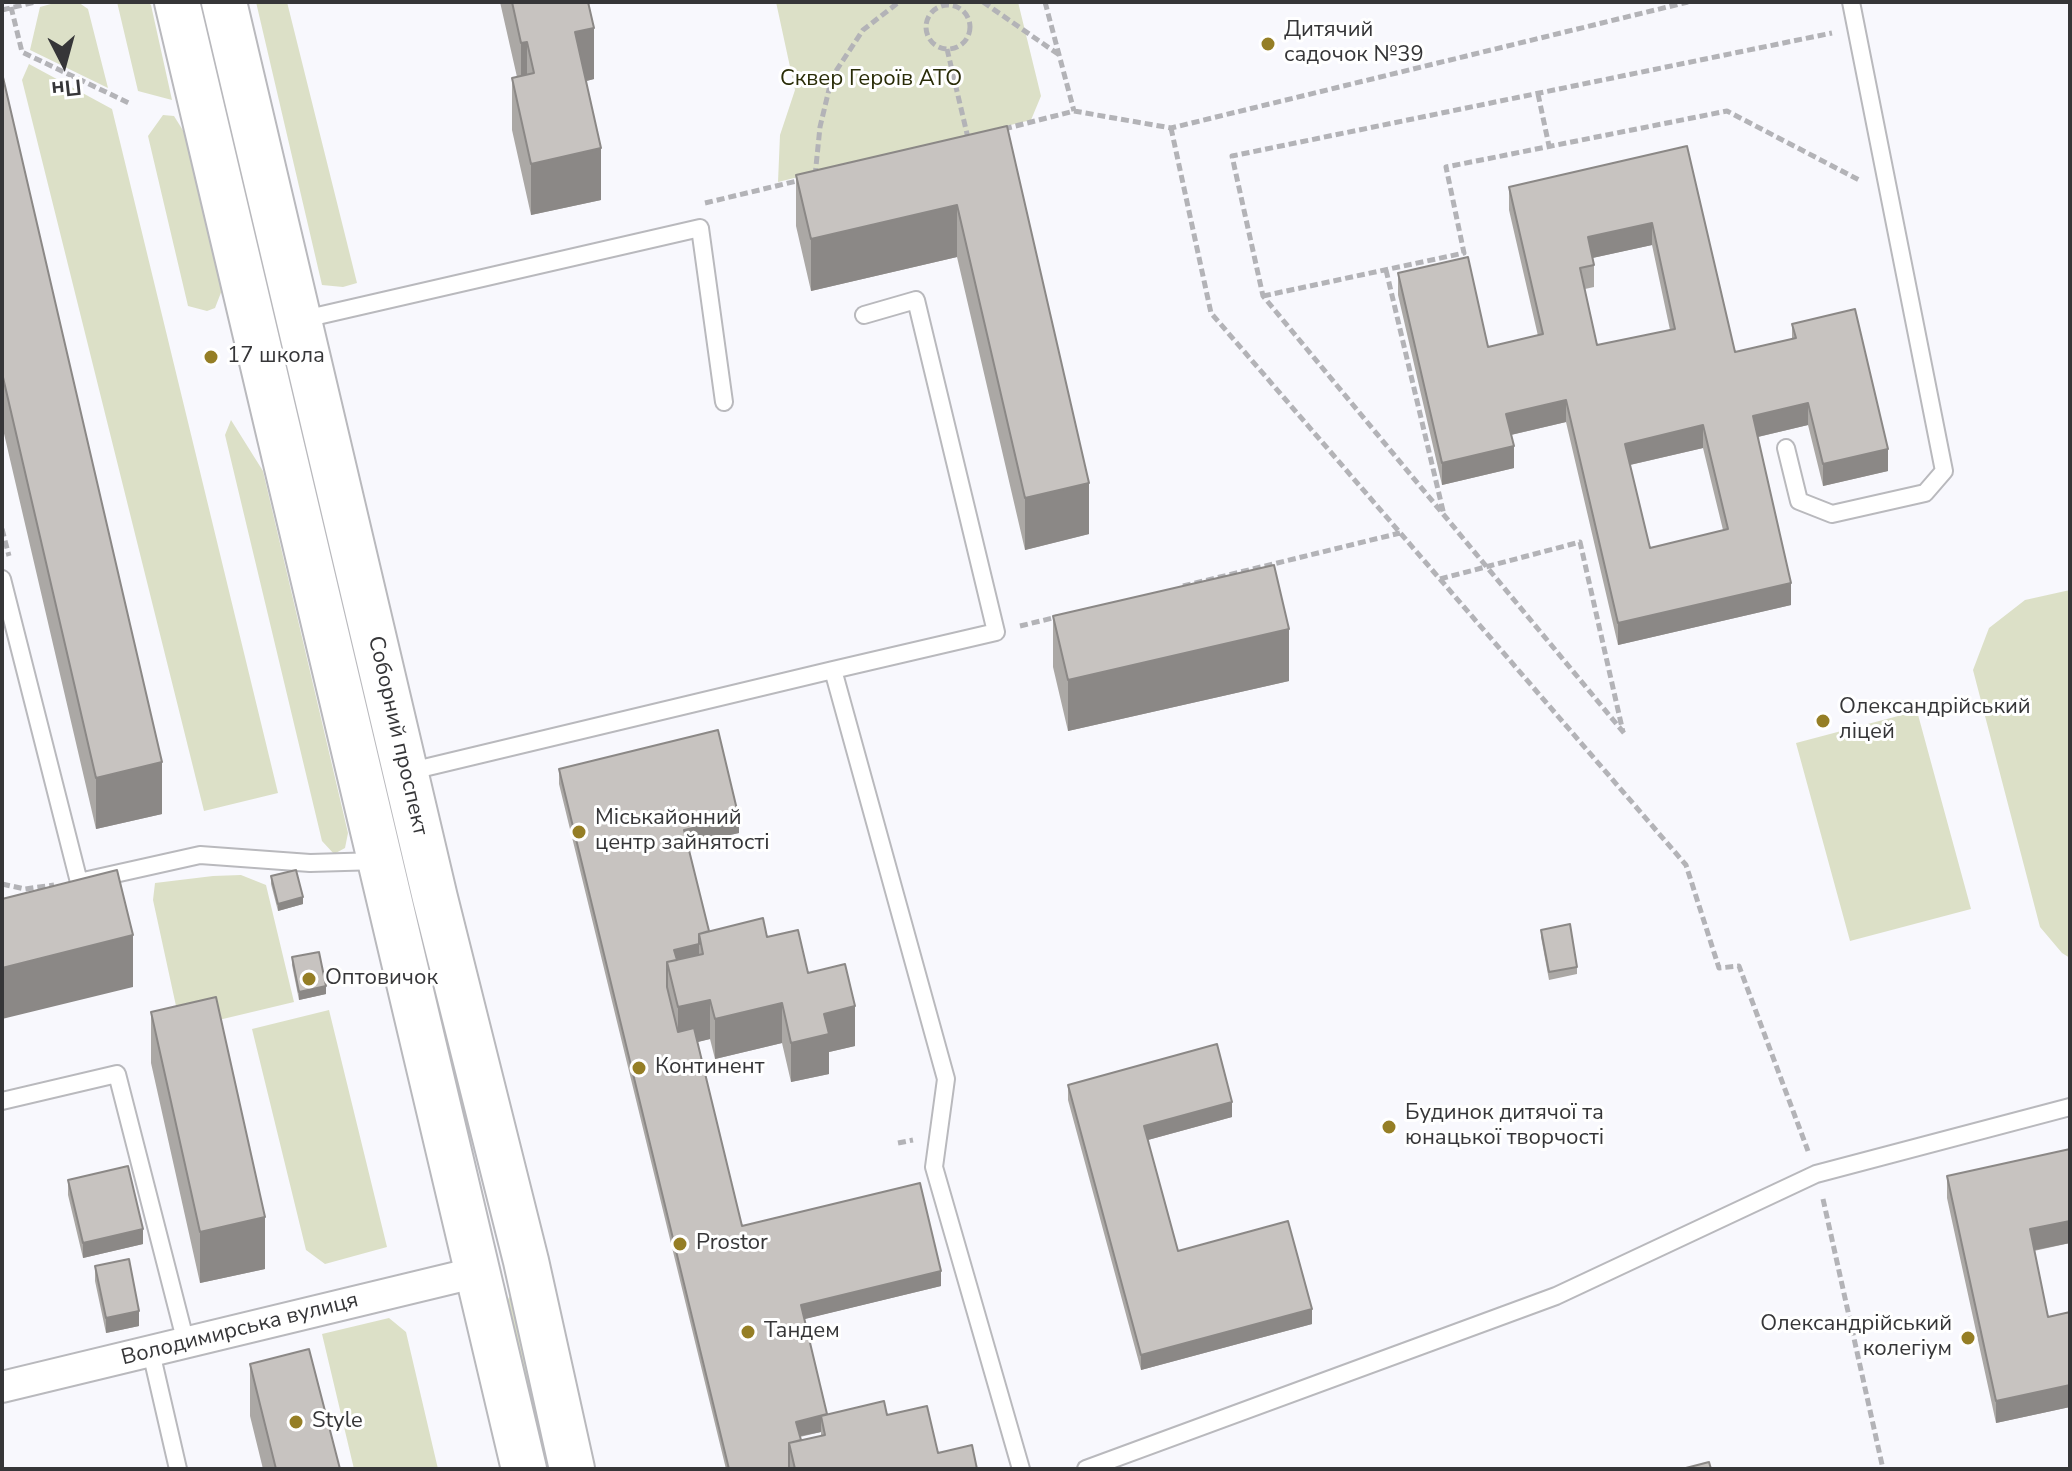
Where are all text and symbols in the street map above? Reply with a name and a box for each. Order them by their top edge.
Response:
place label: Дитячий садочок №39 [1284,18,1424,70]
north arrow [24,24,104,104]
marker: Дитячий садочок №39 [1259,35,1277,53]
park label: Сквер Героїв АТО [780,67,962,93]
text: Пн [50,71,83,104]
place label: 17 школа [227,344,325,370]
marker: 17 школа [202,348,220,366]
street label: Соборний проспект [361,634,433,838]
place label: Олександрійський ліцей [1839,695,2031,746]
marker: Олександрійський ліцей [1814,712,1832,730]
place label: Міськайонний центр зайнятості [595,806,770,858]
marker: Міськайонний центр зайнятості [570,823,588,841]
place label: Оптовичок [325,966,438,992]
marker: Оптовичок [300,970,318,988]
place label: Континент [655,1055,764,1081]
marker: Континент [630,1059,648,1077]
place label: Будинок дитячої та юнацької творчості [1405,1101,1604,1152]
marker: Будинок дитячої та юнацької творчості [1380,1118,1398,1136]
place label: Prostor [696,1231,768,1257]
marker: Prostor [671,1235,689,1253]
street label: Володимирська вулиця [119,1288,361,1372]
place label: Олександрійський колегіум [1760,1312,1952,1364]
place label: Тандем [764,1319,840,1345]
marker: Тандем [739,1323,757,1341]
marker: Олександрійський колегіум [1959,1329,1977,1347]
place label: Style [312,1409,363,1435]
marker: Style [287,1413,305,1431]

